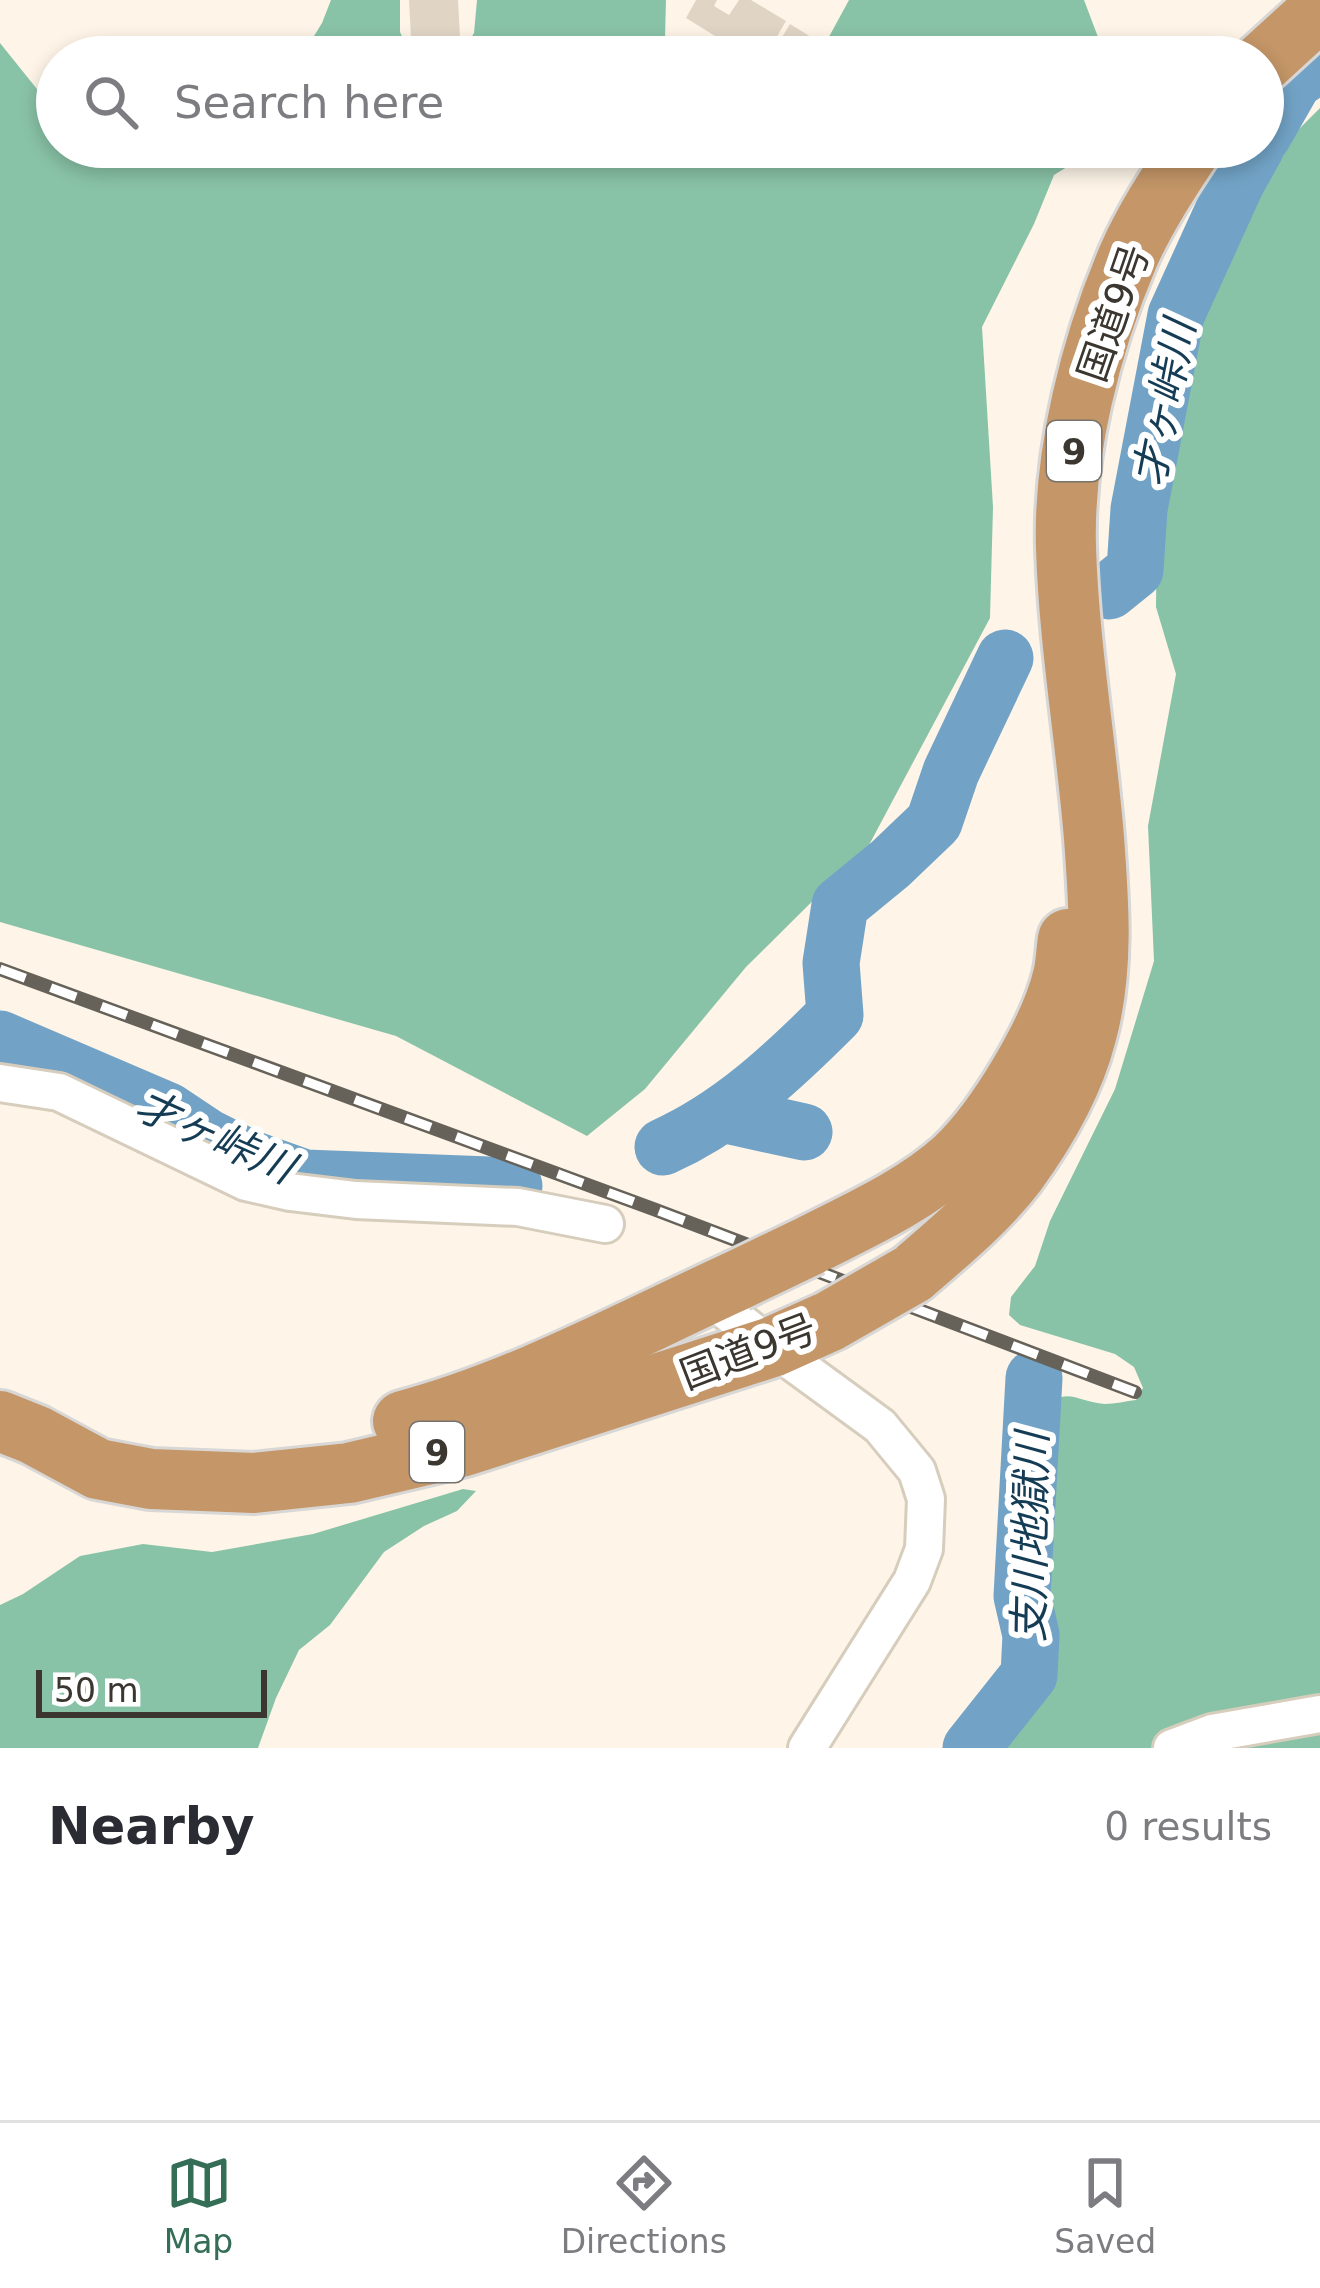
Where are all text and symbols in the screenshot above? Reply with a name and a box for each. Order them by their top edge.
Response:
search box [36,36,1284,168]
icon: search [78,69,144,135]
text: Search here [174,76,444,129]
street label: 国道9号 [1069,239,1158,388]
water label: 才ヶ峠川 [1124,312,1205,490]
road number: 9 [1047,421,1101,481]
water label: 才ヶ峠川 [128,1080,305,1195]
street label: 国道9号 [674,1305,822,1398]
road number: 9 [410,1422,464,1482]
water label: 支川地獄川 [1004,1428,1057,1642]
scale bar [36,1664,267,1717]
text: 50 m [54,1671,139,1710]
text: Nearby [48,1797,255,1856]
text: 0 results [1104,1804,1272,1849]
tab: Map [164,2150,233,2261]
tab: Directions [561,2150,727,2261]
tab: Saved [1054,2150,1156,2261]

